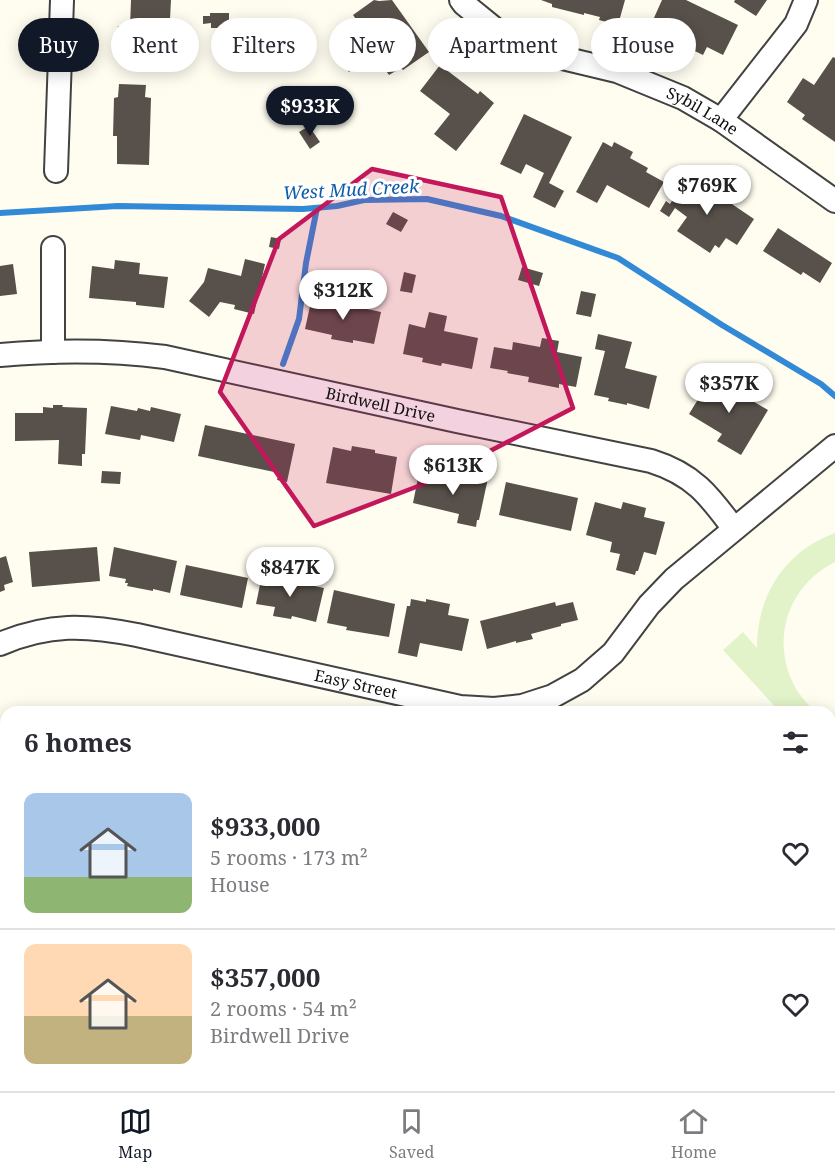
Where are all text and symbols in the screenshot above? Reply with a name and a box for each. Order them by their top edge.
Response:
chip: Buy [18,18,99,72]
chip: Rent [111,18,199,72]
chip: Filters [211,18,317,72]
chip: New [329,18,416,72]
chip: Apartment [428,18,579,72]
chip: House [591,18,696,72]
street label: Sybil Lane [663,82,743,140]
pin: $933K [268,86,352,137]
text: $933K [280,92,340,119]
pin: $769K [665,165,749,216]
text: $769K [677,171,737,198]
water label: West Mud Creek [282,173,420,205]
pin: $312K [301,270,385,321]
text: $312K [313,276,373,303]
pin: $357K [687,363,771,414]
text: $357K [699,369,759,396]
street label: Birdwell Drive [324,382,437,427]
pin: $613K [411,445,495,496]
text: $613K [423,451,483,478]
pin: $847K [248,547,332,598]
text: $847K [260,553,320,580]
street label: Easy Street [312,664,400,704]
text: 6 homes [24,724,132,760]
icon: filters [779,726,812,759]
text: $933,000 [210,808,320,844]
icon: home [72,817,144,889]
icon: heart [779,837,812,870]
text: 5 rooms · 173 m² [210,844,368,871]
text: House [210,871,270,898]
text: $357,000 [210,959,320,995]
icon: home [72,968,144,1040]
icon: heart [779,988,812,1021]
text: 2 rooms · 54 m² [210,995,357,1022]
text: Birdwell Drive [210,1022,349,1049]
tab: Map [118,1105,152,1163]
tab: Saved [389,1105,434,1163]
tab: Home [671,1105,717,1163]

